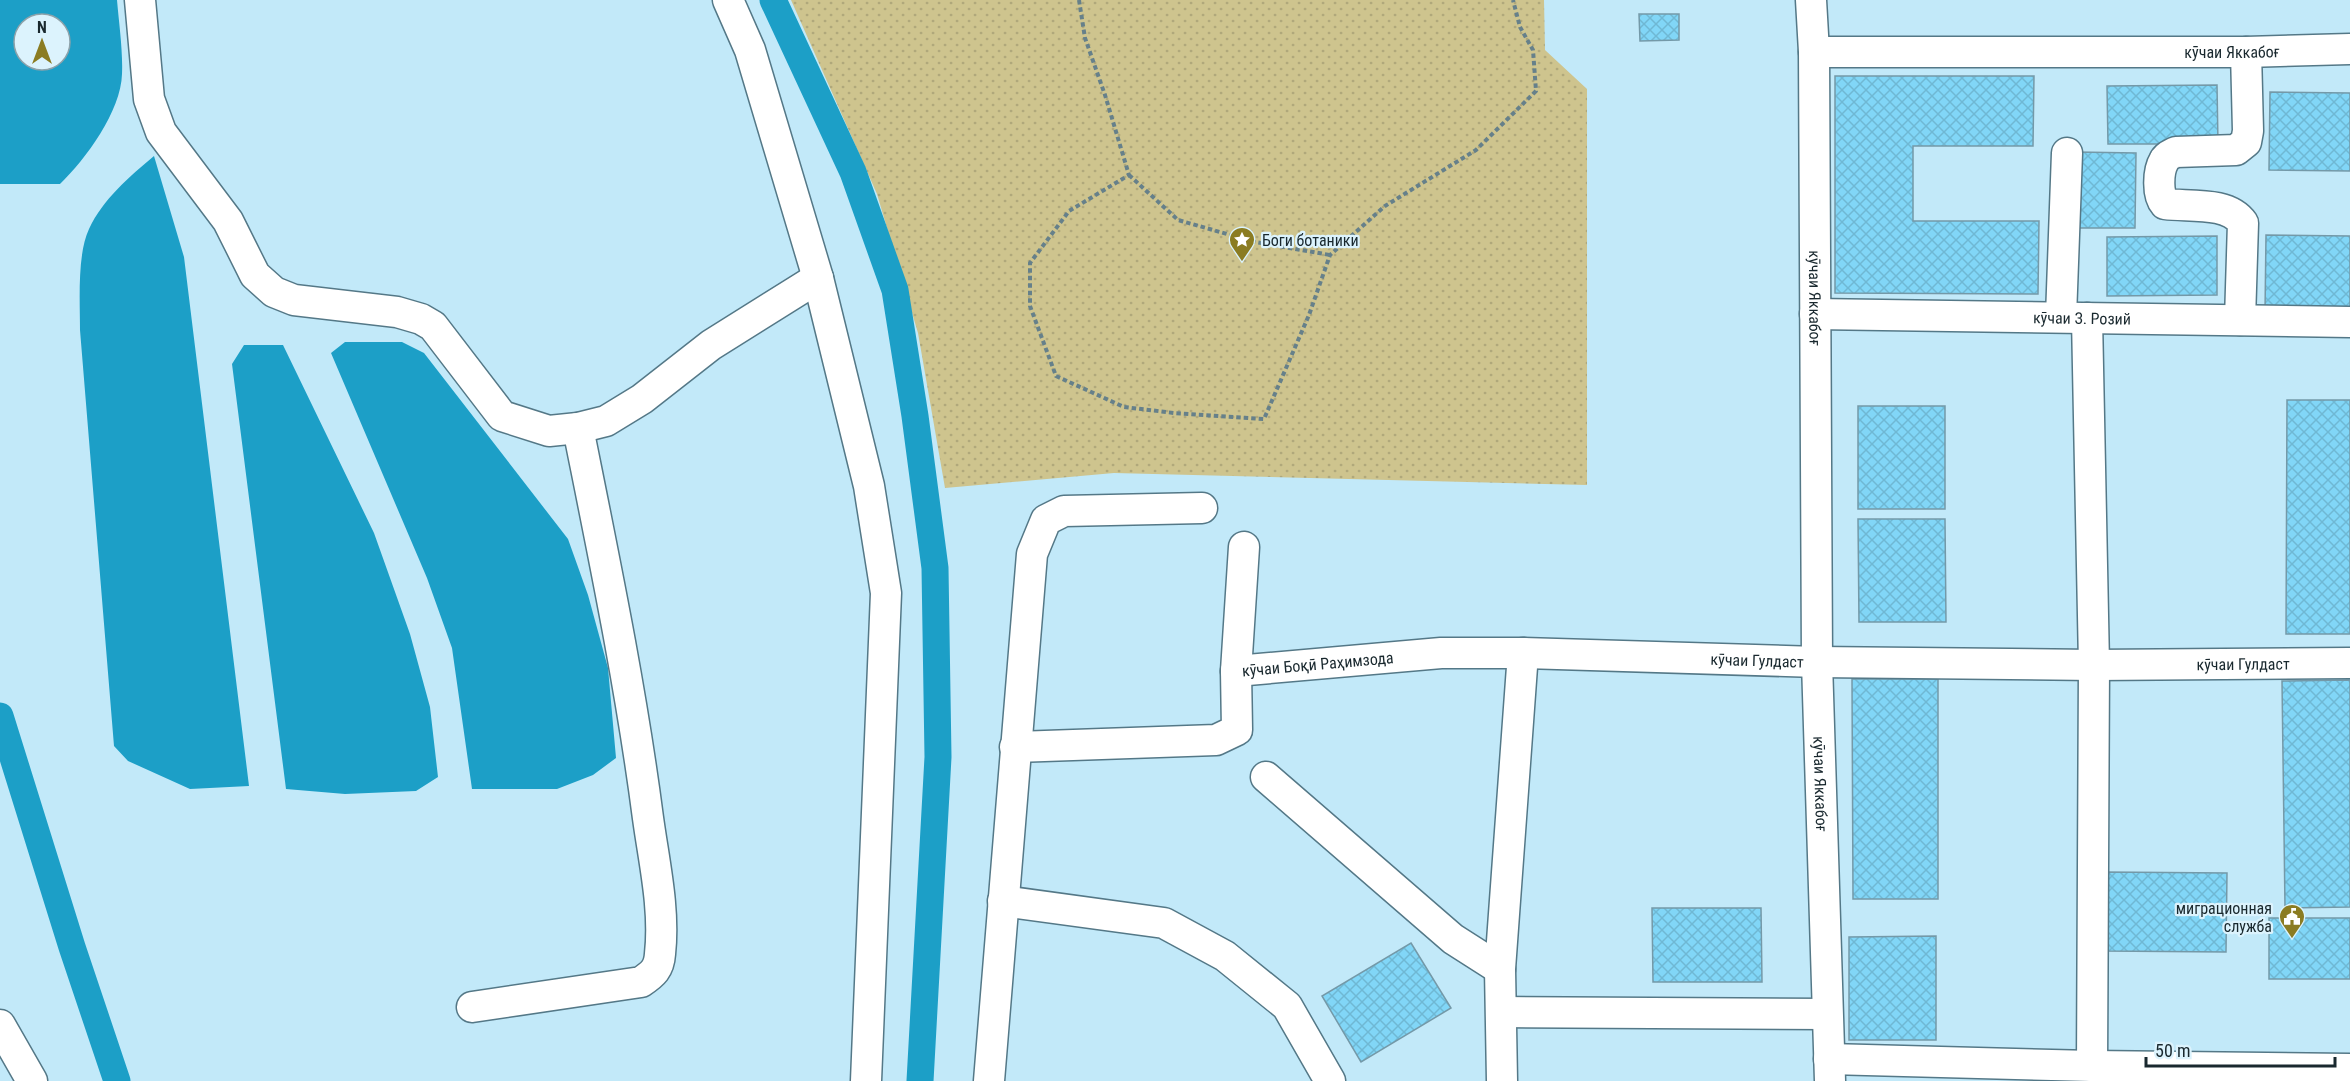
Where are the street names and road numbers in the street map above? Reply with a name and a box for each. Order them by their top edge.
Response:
street label: кӯчаи Яккабоғ [2184,42,2280,62]
street label: кӯчаи Яккабоғ [1805,250,1825,346]
street label: кӯчаи З. Розий [2033,308,2131,328]
street label: кӯчаи Боқӣ Раҳимзода [1241,648,1394,680]
street label: кӯчаи Гулдаст [1710,649,1804,671]
street label: кӯчаи Гулдаст [2196,654,2290,674]
street label: кӯчаи Яккабоғ [1810,736,1832,832]

